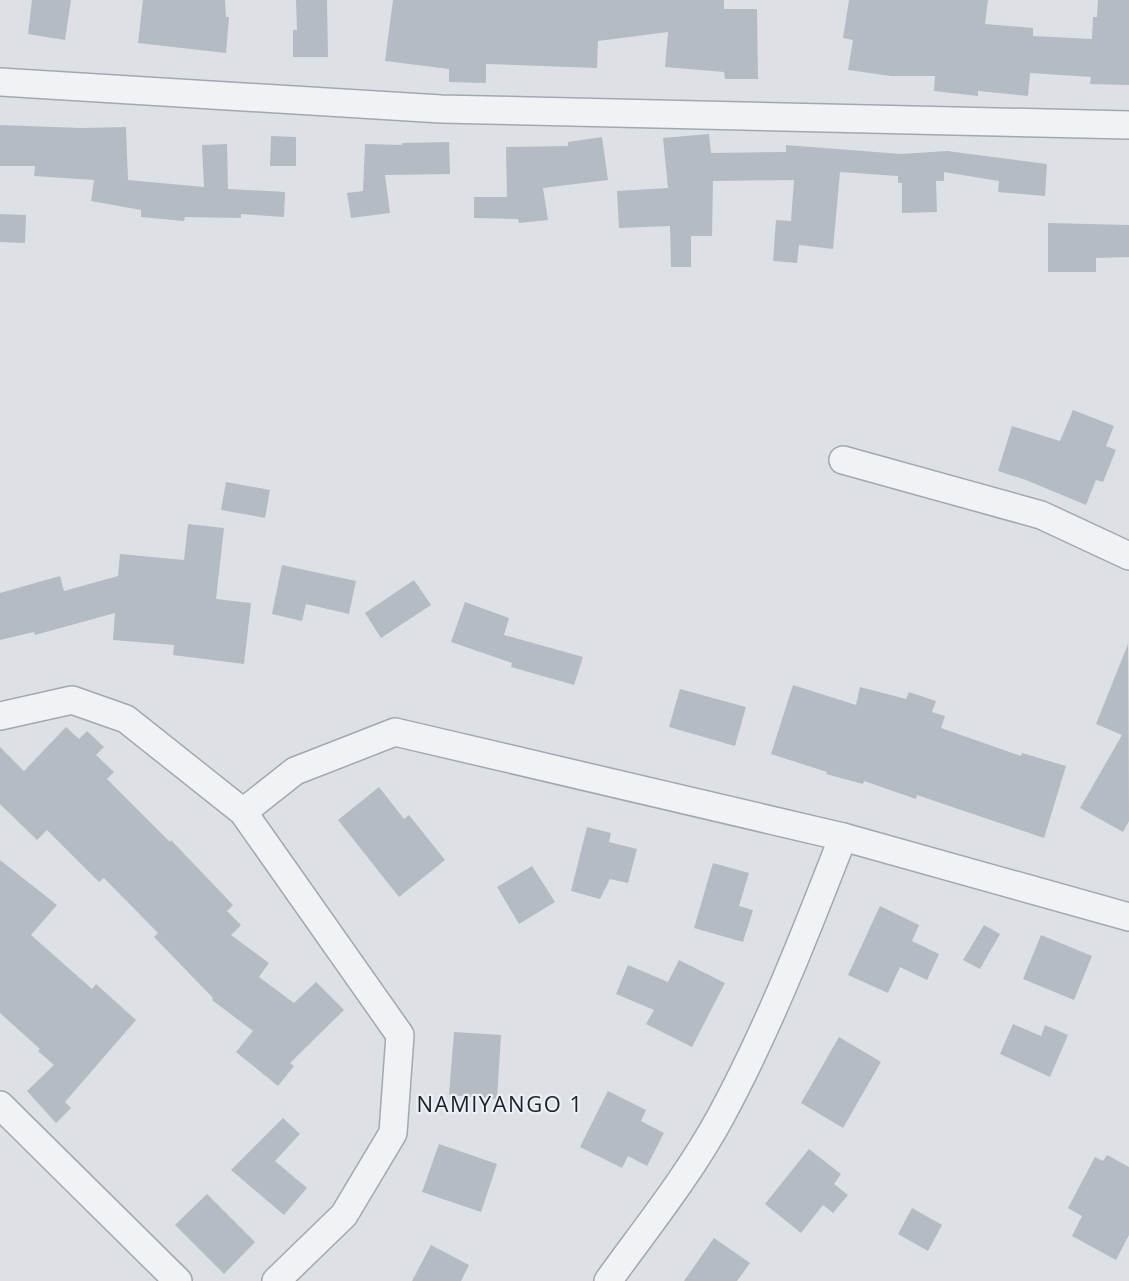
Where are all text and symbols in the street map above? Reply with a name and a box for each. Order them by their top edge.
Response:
district label: NAMIYANGO 1 [416,1088,584,1118]

